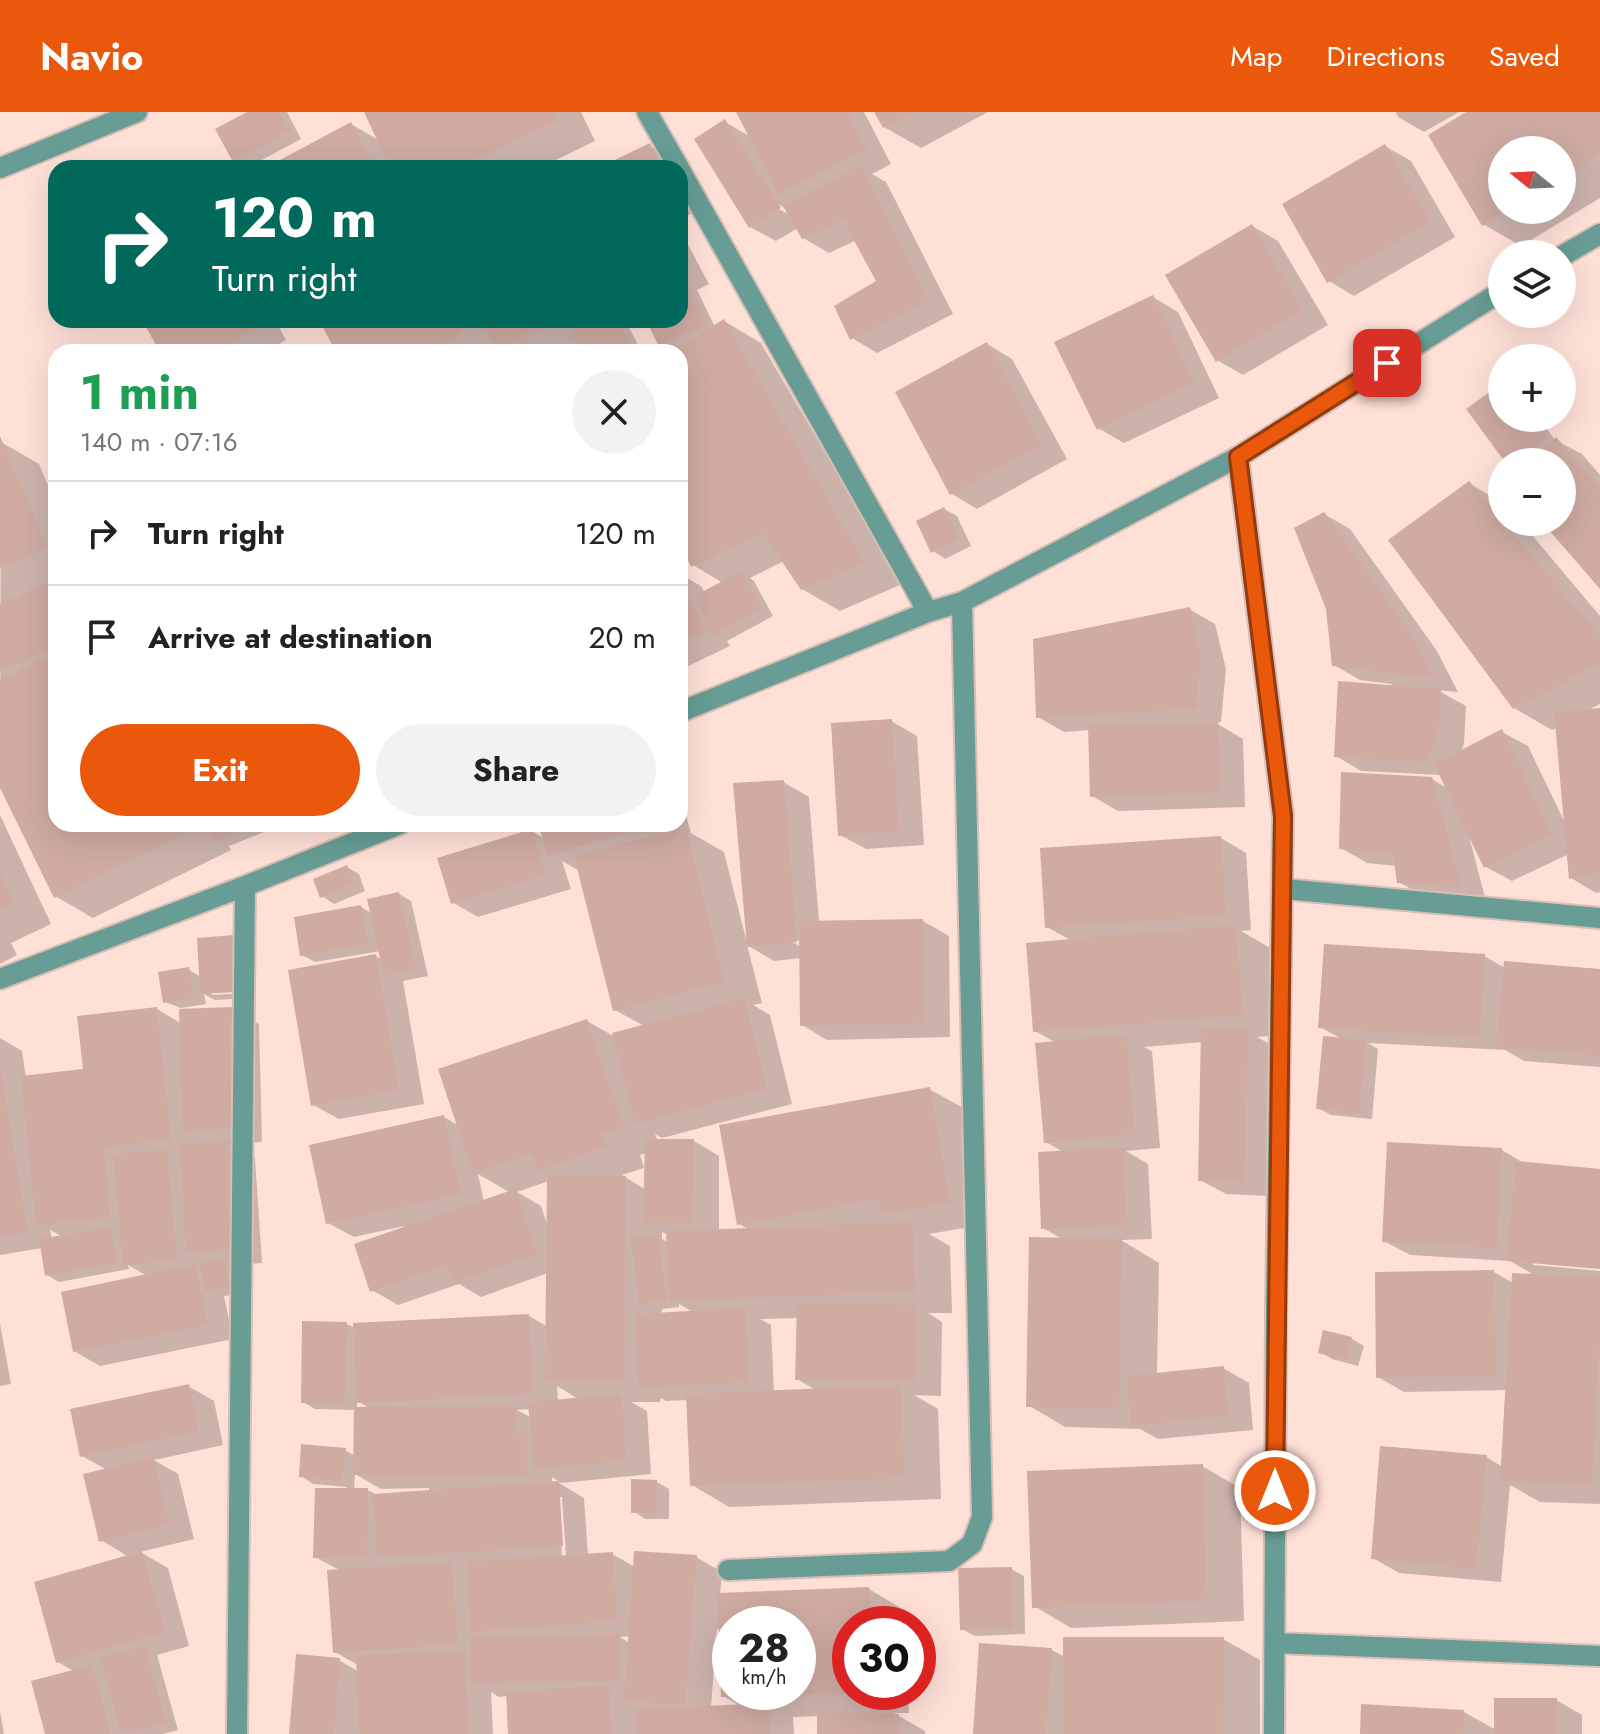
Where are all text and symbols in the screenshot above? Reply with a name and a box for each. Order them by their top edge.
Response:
text: Navio [40,29,143,84]
text: Map [1230,36,1282,77]
text: Directions [1326,36,1445,77]
text: Saved [1489,36,1560,77]
north arrow [1488,136,1576,224]
map controls [1488,136,1576,536]
text: 120 m [212,177,377,258]
icon: right [80,192,184,296]
button: layers [1488,240,1576,328]
text: Turn right [212,252,357,304]
pin [1353,329,1421,397]
icon: arrive [1365,341,1409,385]
button: + [1488,344,1576,432]
text: 1 min [80,358,199,427]
button: close [572,370,656,454]
text: 140 m · 07:16 [80,423,238,461]
button: − [1488,448,1576,536]
icon: right [80,511,124,555]
text: Turn right [148,512,284,555]
text: 120 m [575,512,656,555]
icon: arrive [80,615,124,659]
text: Arrive at destination [148,616,433,659]
text: 20 m [589,616,656,659]
button: Exit [80,724,360,816]
button: Share [376,724,656,816]
position arrow [1233,1449,1317,1533]
speed limit sign: 30 [832,1606,936,1710]
text: 28 [738,1619,790,1677]
text: km/h [741,1663,787,1692]

